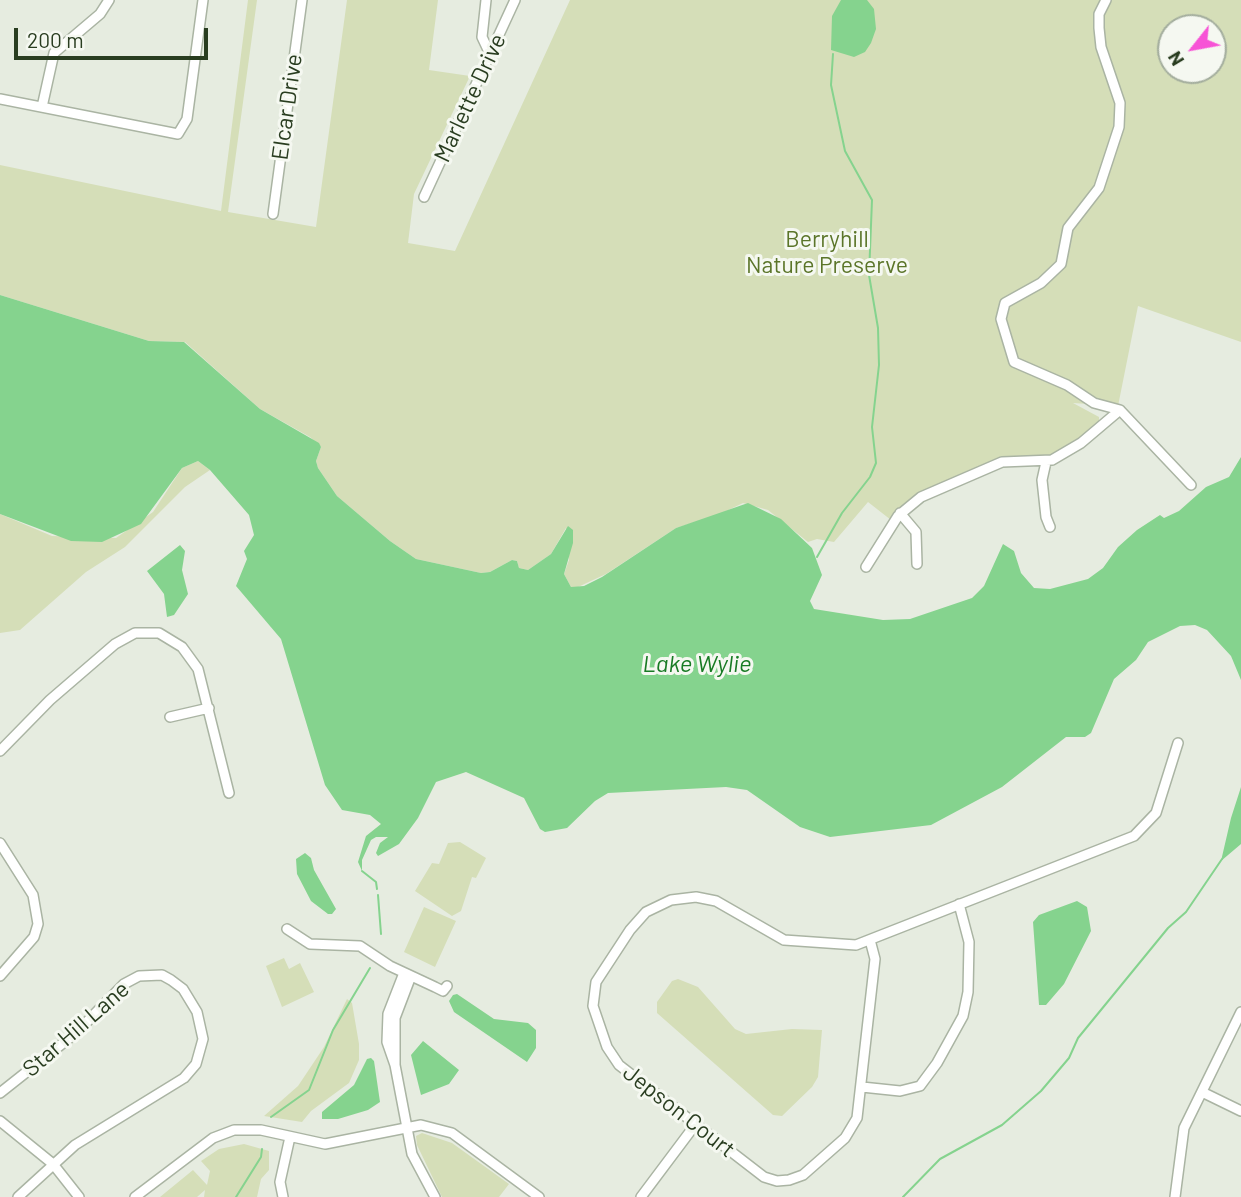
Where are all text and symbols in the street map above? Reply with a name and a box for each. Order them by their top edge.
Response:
scale bar [18,14,212,58]
north arrow [1157,14,1227,84]
text: 200 m [27,27,84,52]
street label: Marlette Drive [428,29,512,167]
text: N [1162,48,1188,70]
street label: Elcar Drive [266,52,308,162]
park label: Berryhill Nature Preserve [746,225,908,279]
water label: Lake Wylie [643,650,751,678]
street label: Star Hill Lane [17,975,135,1083]
street label: Jepson Court [617,1059,741,1163]

